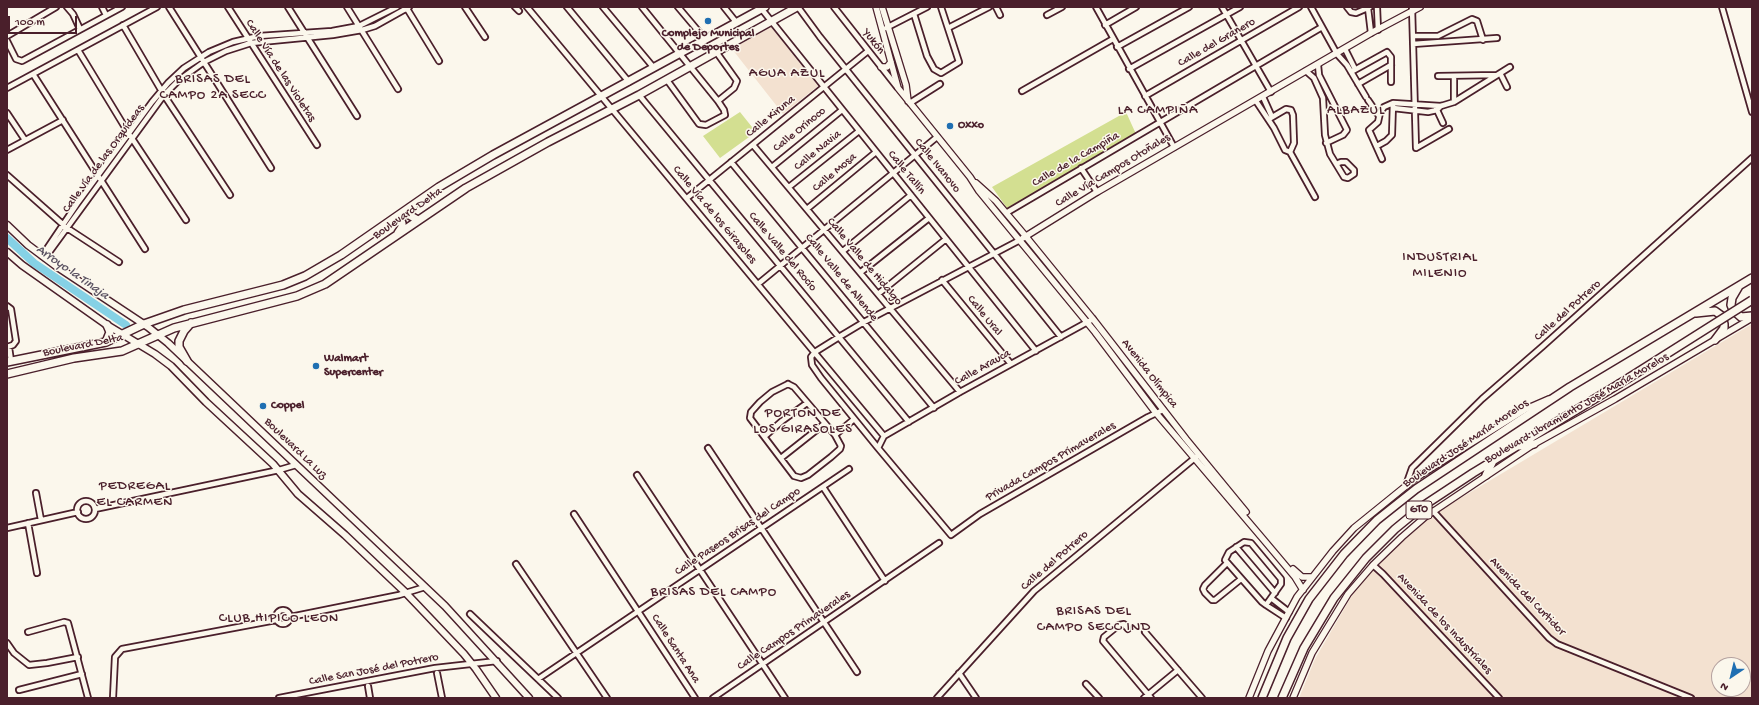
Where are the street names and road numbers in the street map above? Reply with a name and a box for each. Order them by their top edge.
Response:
street label: Calle del Granero [1176,15,1258,71]
street label: Calle Vía de las Violetas [241,17,319,125]
street label: Yukón [859,26,887,58]
street label: Calle Kiruna [744,93,798,141]
street label: Calle Vía de las Orquídeas [60,102,148,216]
street label: Calle Orinoco [771,104,829,156]
street label: Calle Navia [792,128,844,174]
street label: Calle de la Campiña [1030,129,1122,191]
street label: Calle Vía Campos Otoñales [1053,131,1173,211]
street label: Calle Ivanovo [911,136,963,196]
street label: Calle Tallín [884,148,928,198]
street label: Calle Mosa [810,150,860,196]
street label: Calle Vía de los Girasoles [669,163,759,267]
street label: Boulevard Delta [371,185,445,243]
street label: Calle Valle del Rocío [745,209,819,295]
street label: Calle Valle de Hidalgo [823,215,905,309]
street label: Calle Valle de Allende [801,231,881,325]
street label: Calle del Potrero [1532,277,1604,345]
street label: Calle Ural [963,293,1005,339]
street label: Boulevard Delta [42,331,124,361]
street label: Avenida Olímpica [1118,337,1180,411]
street label: Calle Arauca [952,347,1014,389]
street label: Boulevard Libramiento José María Morelos [1483,350,1671,468]
street label: Boulevard José María Morelos [1400,396,1532,492]
street label: Boulevard La Luz [260,415,330,483]
street label: Privada Campos Primaverales [984,419,1118,505]
street label: Calle Paseos Brisas del Campo [672,484,804,580]
road number: GTO [1406,501,1432,519]
street label: Calle del Potrero [1018,528,1092,594]
street label: Avenida del Curtidor [1486,555,1568,639]
street label: Avenida de los Industriales [1393,570,1495,678]
street label: Calle Campos Primaverales [735,588,853,674]
street label: Calle Santa Ana [647,612,703,686]
street label: Calle San José del Potrero [308,650,440,690]

